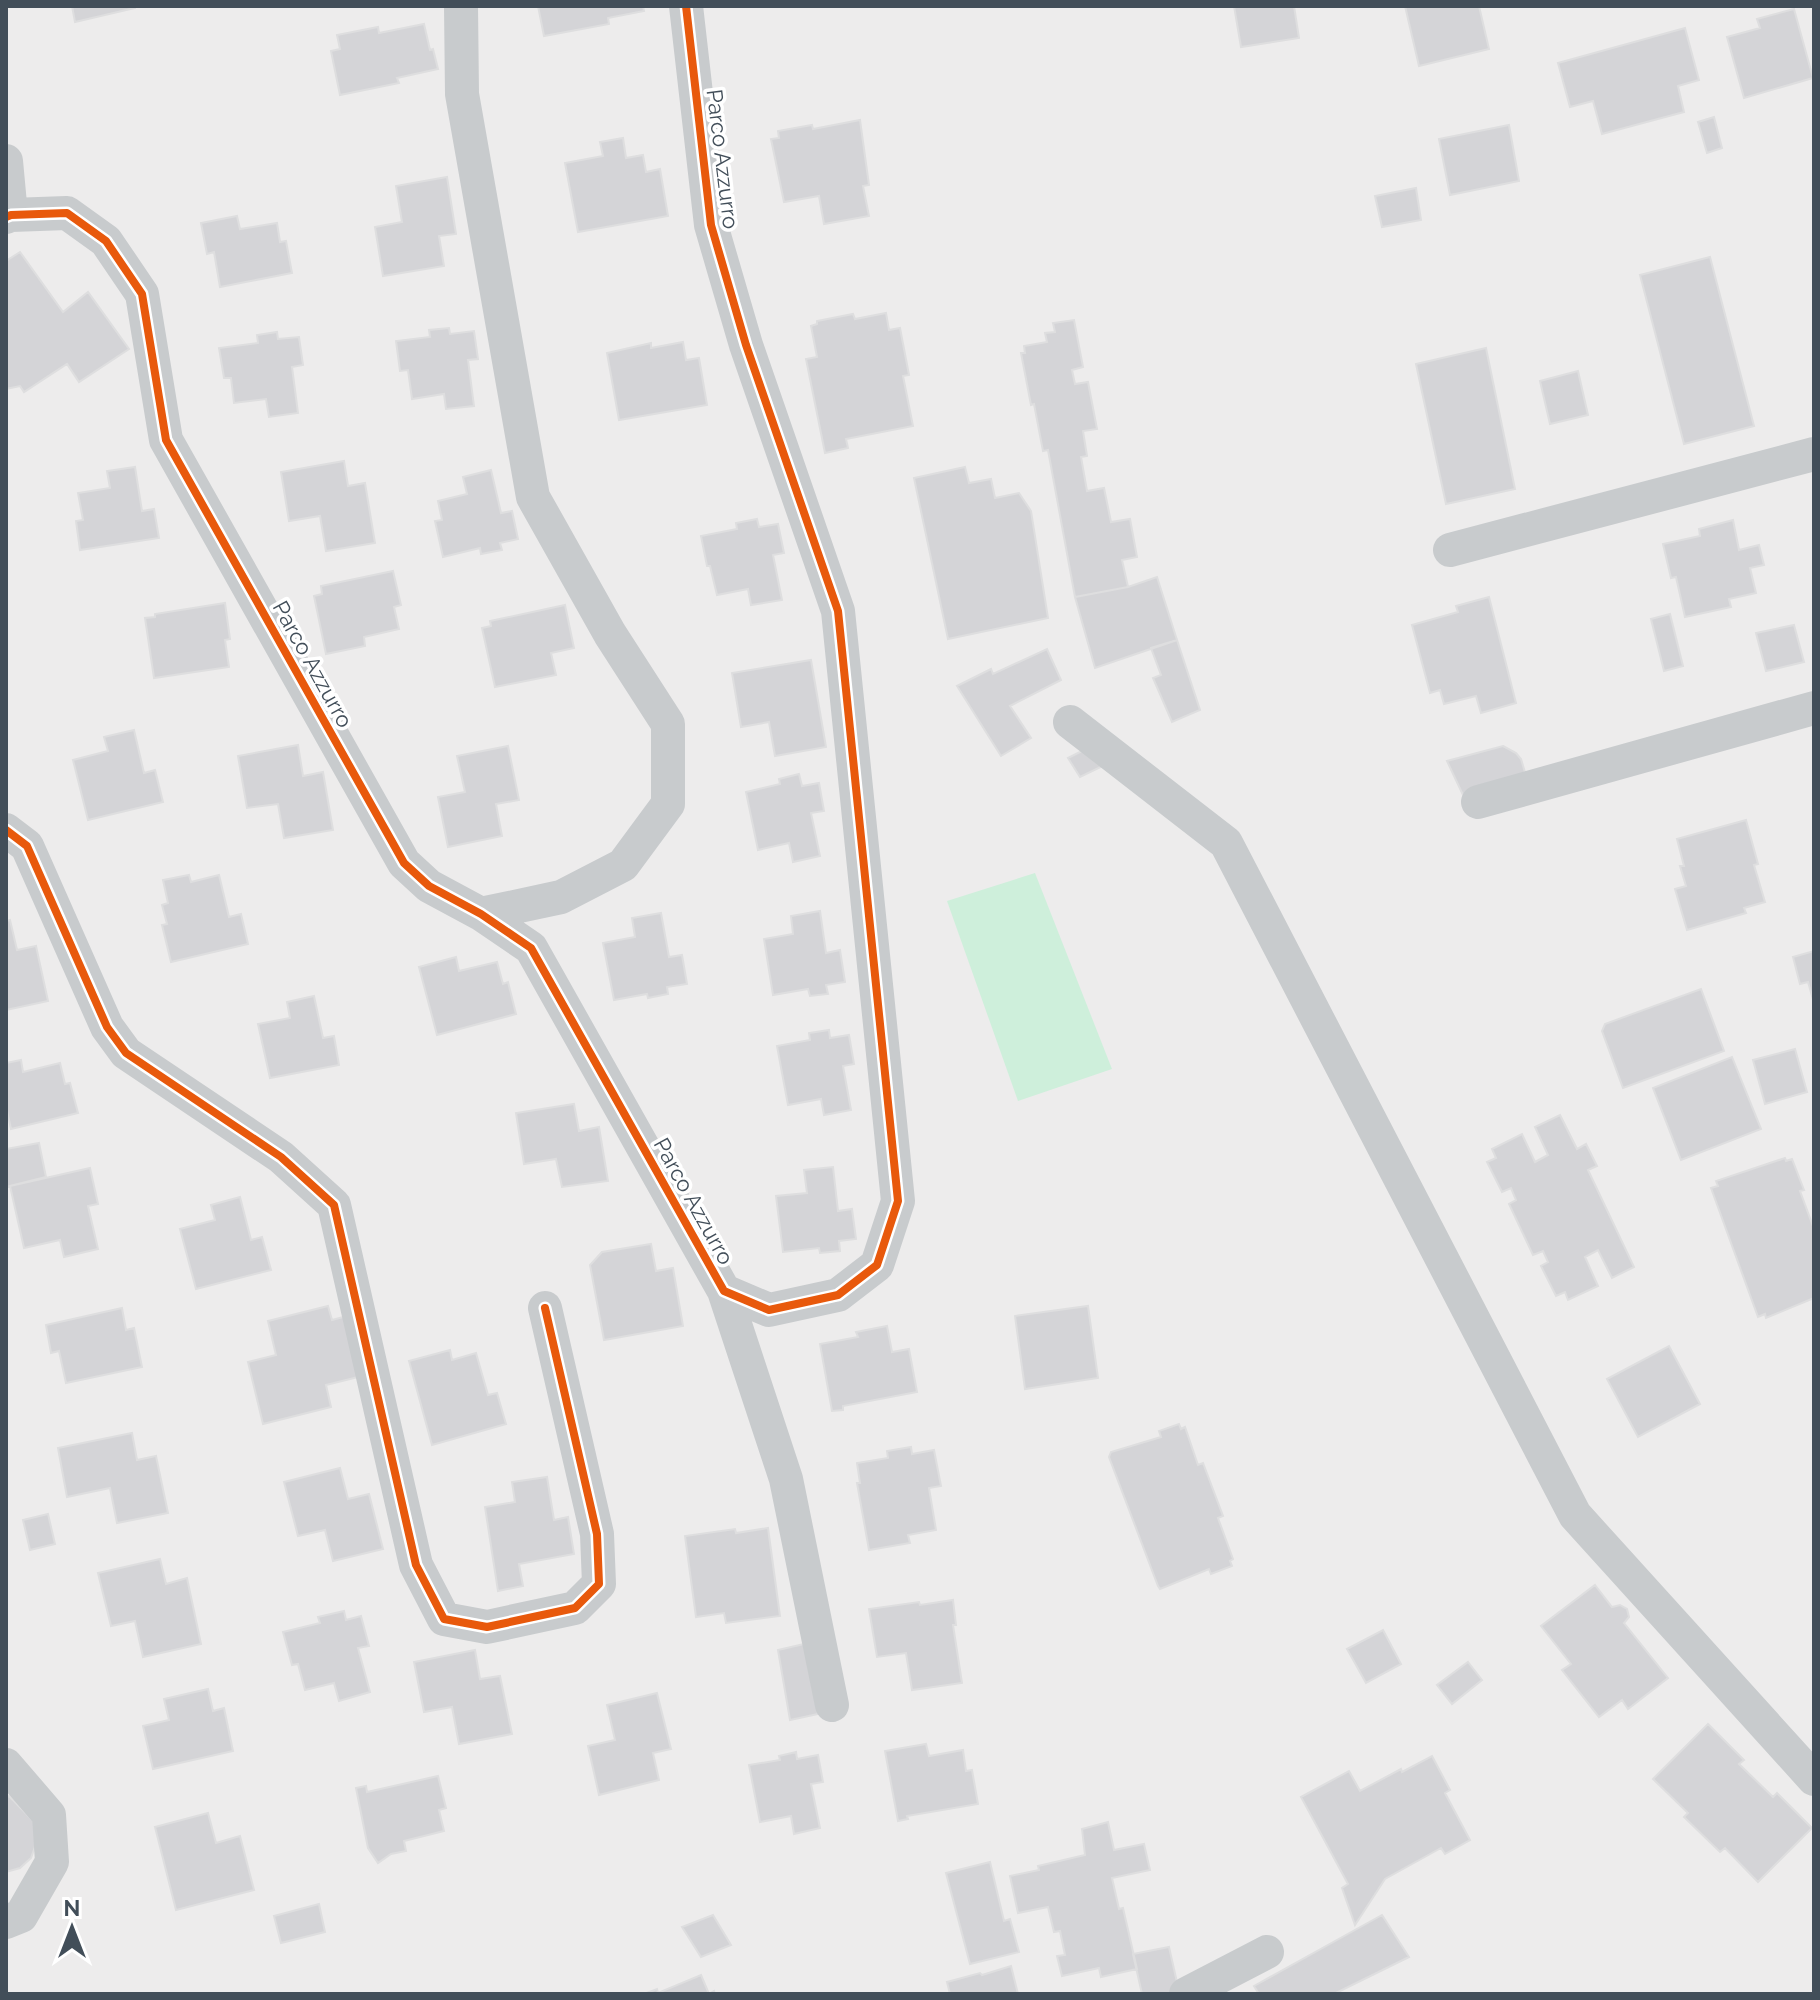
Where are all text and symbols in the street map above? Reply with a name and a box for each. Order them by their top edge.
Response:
street label: Parco Azzurro [702,88,744,230]
street label: Parco Azzurro [268,596,358,732]
street label: Parco Azzurro [649,1133,739,1269]
north arrow [32,1888,112,1968]
text: N [64,1895,80,1921]

